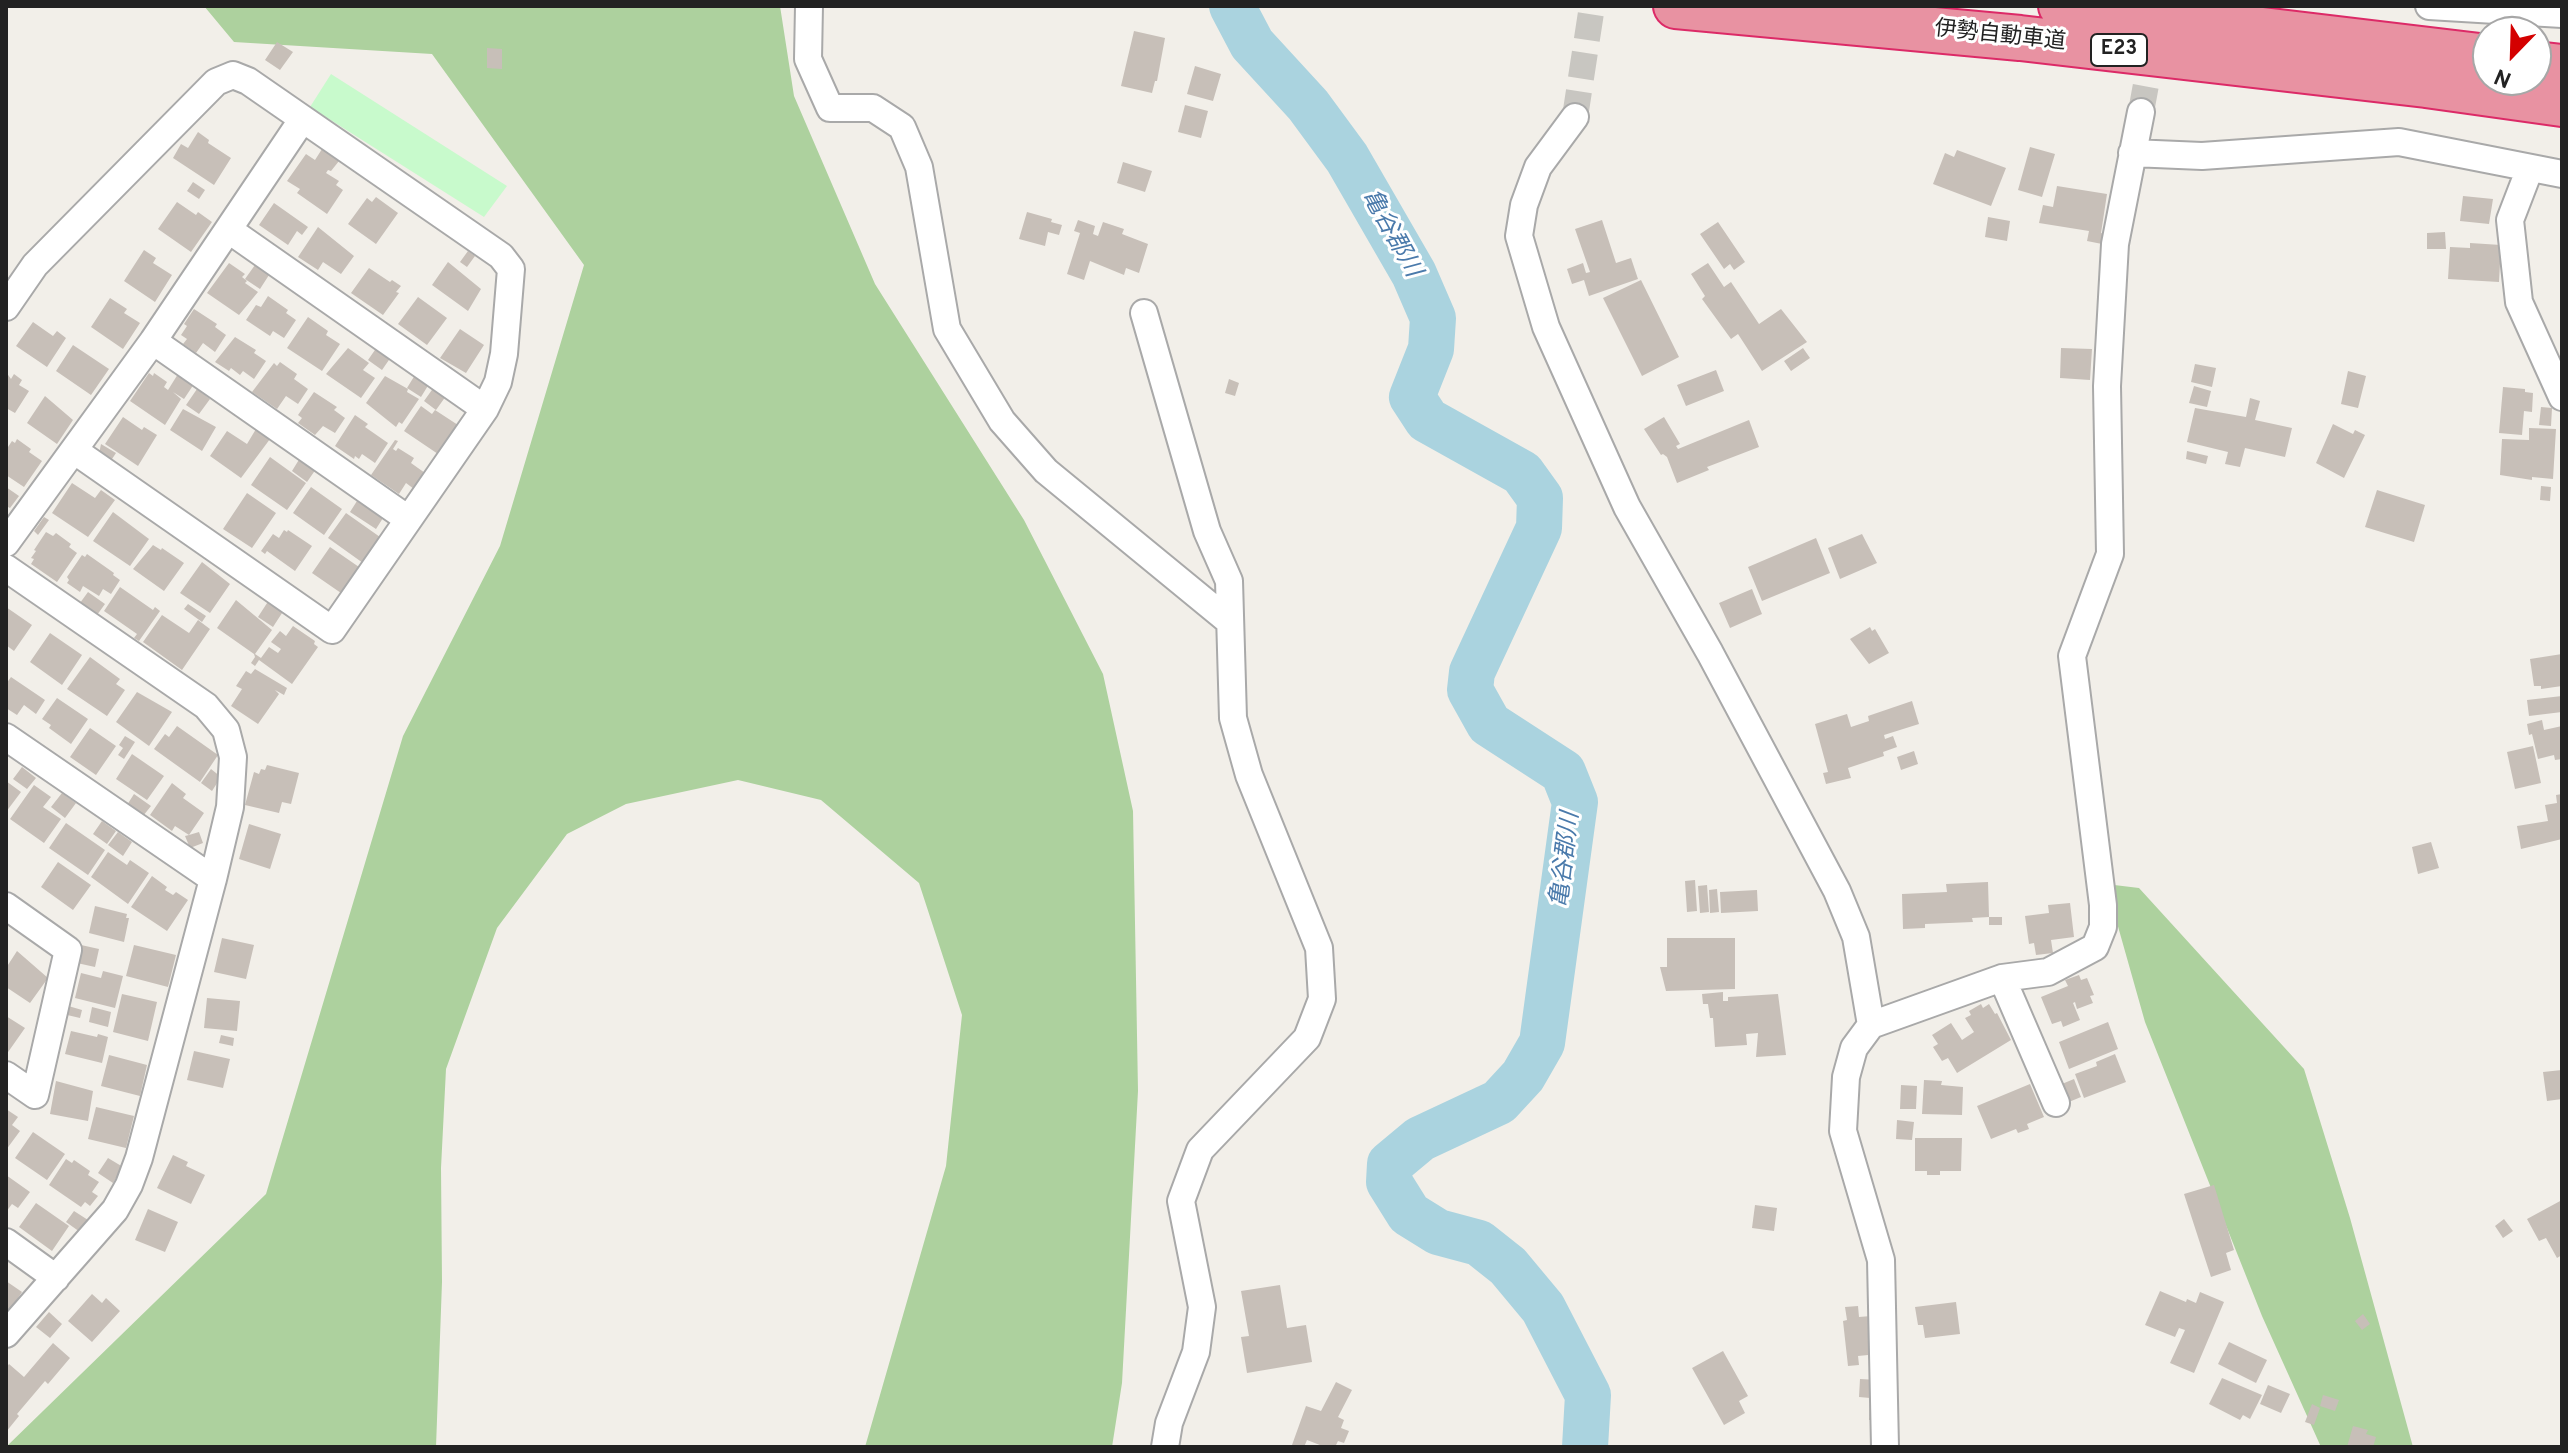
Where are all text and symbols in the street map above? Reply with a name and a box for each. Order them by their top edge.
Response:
north arrow [2472,16,2552,96]
street label: 伊勢自動車道 [1933,17,2067,57]
road number: E23 [2091,34,2147,66]
text: N [2491,61,2516,92]
water label: 亀谷郡川 [1354,185,1426,283]
water label: 亀谷郡川 [1547,811,1587,909]

